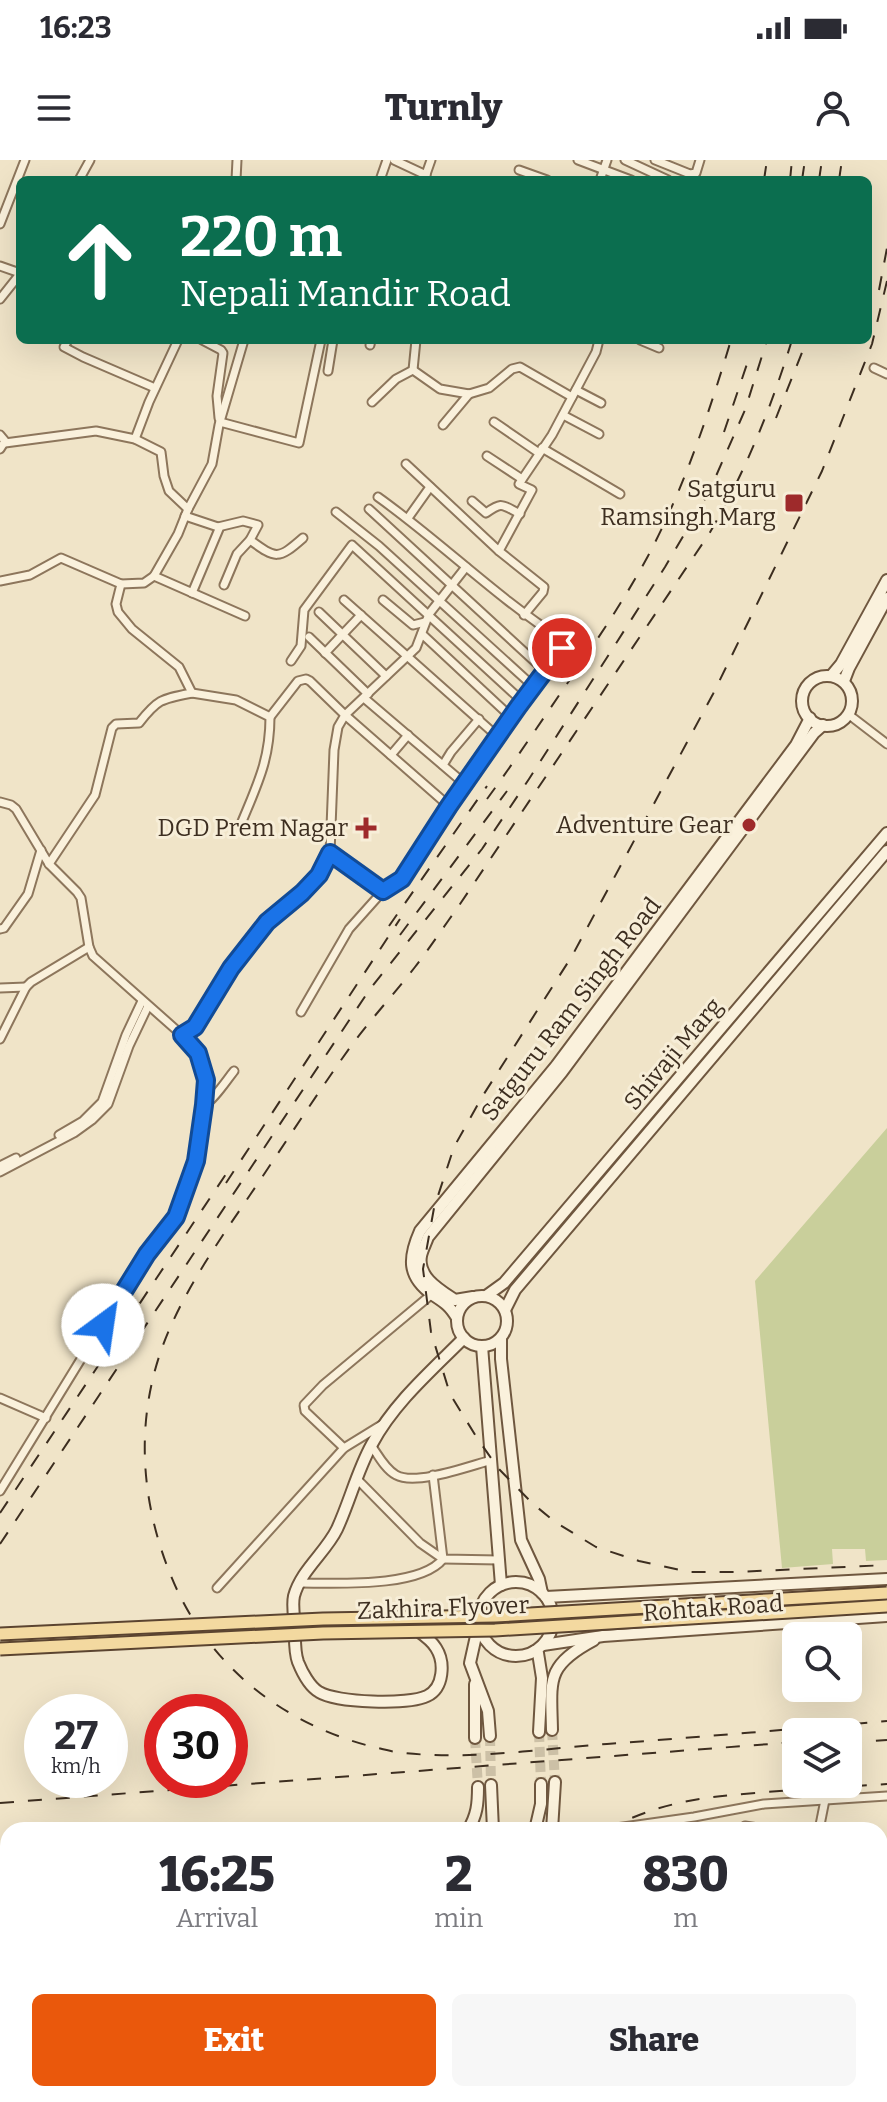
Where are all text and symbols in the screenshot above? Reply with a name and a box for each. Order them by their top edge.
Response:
text: 16:23 [40,10,112,46]
icon: menu [32,86,76,130]
text: Turnly [385,86,502,130]
icon: person [811,86,855,130]
text: 220 m [180,204,342,271]
icon: ahead [48,208,152,312]
text: Nepali Mandir Road [180,272,511,316]
place label: Satguru Ramsingh Marg [600,475,776,531]
marker: Satguru Ramsingh Marg [783,492,805,514]
pin [528,614,596,682]
icon: arrive [540,626,584,670]
place label: Adventure Gear [556,811,733,839]
place label: DGD Prem Nagar [157,814,348,842]
marker: Adventure Gear [740,816,758,834]
marker: DGD Prem Nagar [355,817,377,839]
street label: Satguru Ram Singh Road [475,892,667,1126]
street label: Shivaji Marg [618,992,728,1116]
position arrow [61,1283,145,1367]
street label: Rohtak Road [642,1589,784,1627]
street label: Zakhira Flyover [356,1591,530,1625]
map controls [782,1622,862,1798]
button: search [782,1622,862,1702]
speed limit sign: 30 [144,1694,248,1798]
text: 27 [54,1712,98,1760]
button: layers [782,1718,862,1798]
text: km/h [51,1754,101,1778]
text: 16:25 [159,1846,275,1904]
text: 2 [445,1846,472,1904]
text: 830 [642,1846,729,1904]
text: Arrival [176,1903,258,1934]
text: min [434,1903,483,1934]
text: m [673,1903,698,1934]
button: Exit [32,1994,436,2086]
button: Share [452,1994,856,2086]

